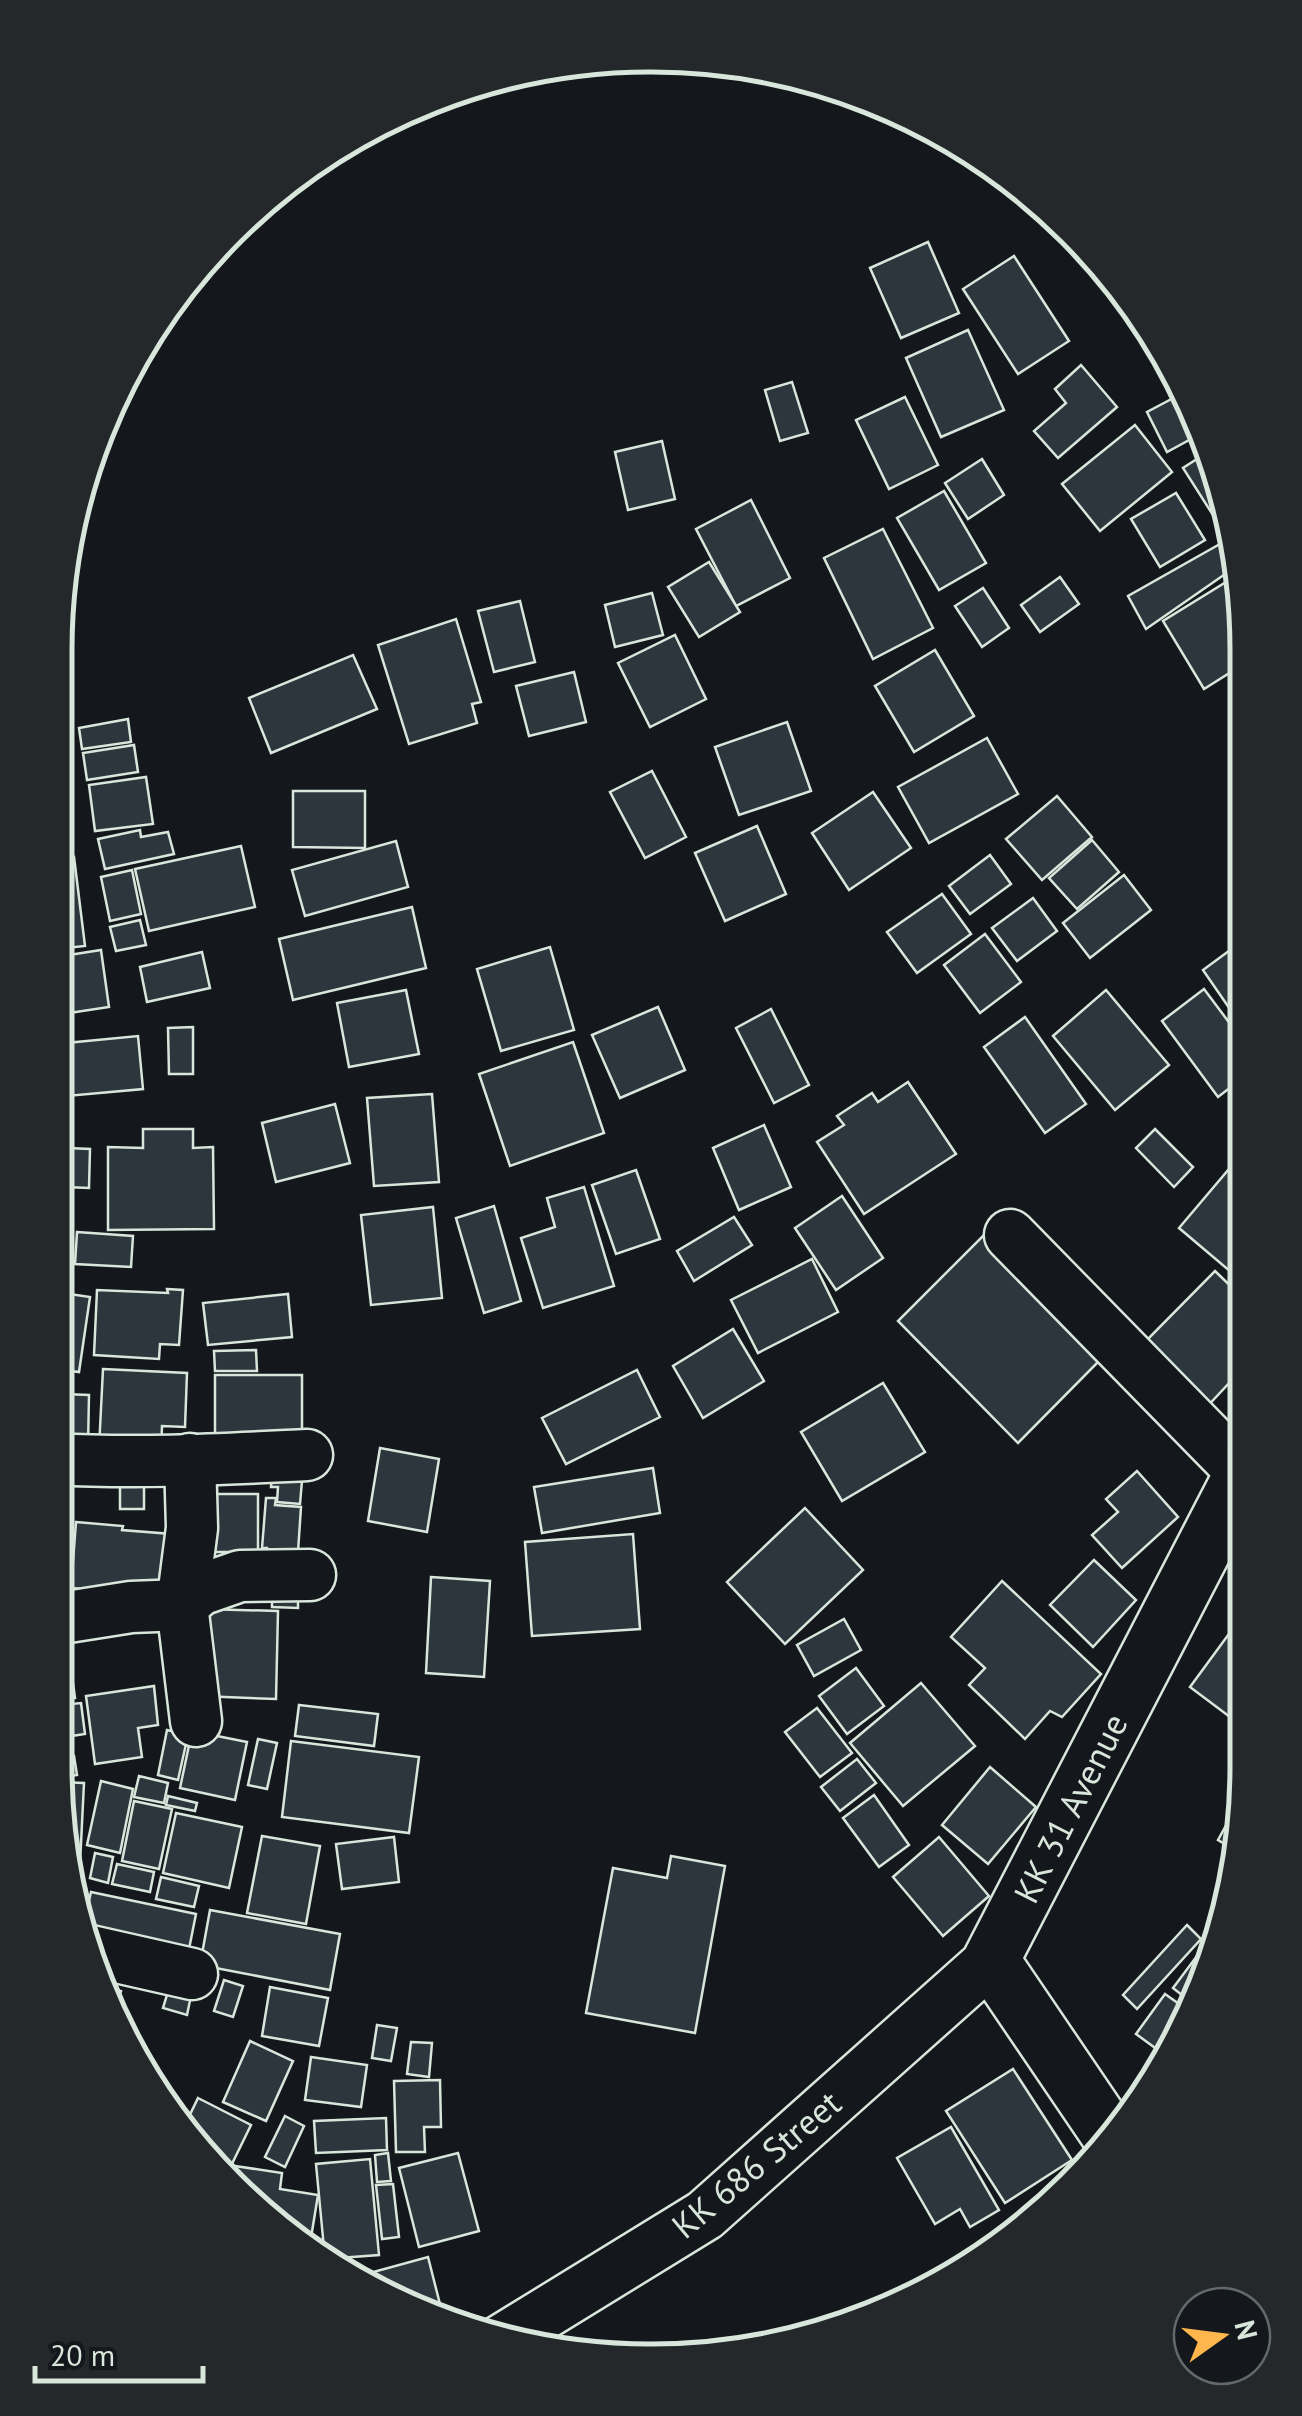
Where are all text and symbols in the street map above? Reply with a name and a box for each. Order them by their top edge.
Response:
street label: KK 31 Avenue [1003,1705,1137,1911]
street label: KK 686 Street [662,2080,850,2248]
north arrow [1172,2286,1272,2386]
text: N [1227,2316,1267,2343]
scale bar [35,2321,202,2383]
text: 20 m [50,2335,115,2374]

